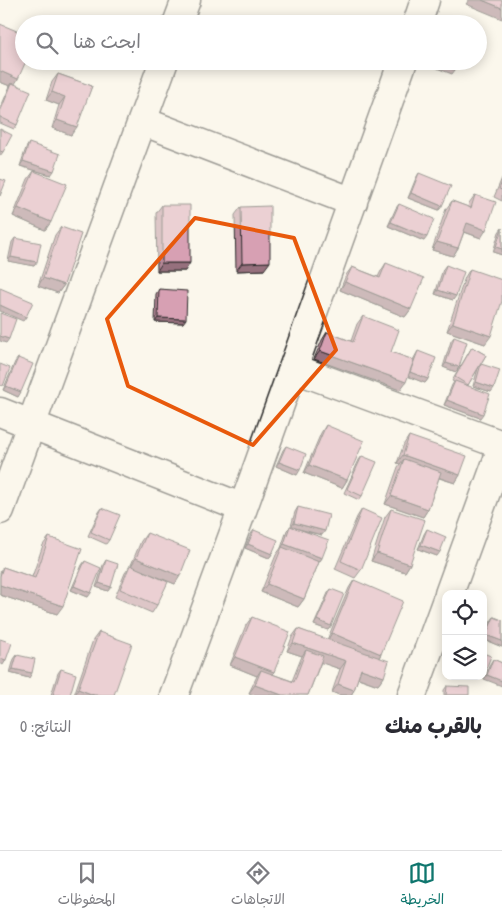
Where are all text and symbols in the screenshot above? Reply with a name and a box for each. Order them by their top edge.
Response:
search box [15,15,487,70]
text: ابحث هنا [73,28,141,54]
icon: search [33,29,61,57]
map controls [442,590,487,680]
button: locate [442,590,487,635]
button: layers [442,635,487,680]
text: بالقرب منك [385,711,482,740]
text: النتائج: 0 [20,715,71,737]
tab: المحفوظات [58,859,115,912]
tab: الاتجاهات [231,859,285,912]
tab: الخريطة [401,859,444,912]

